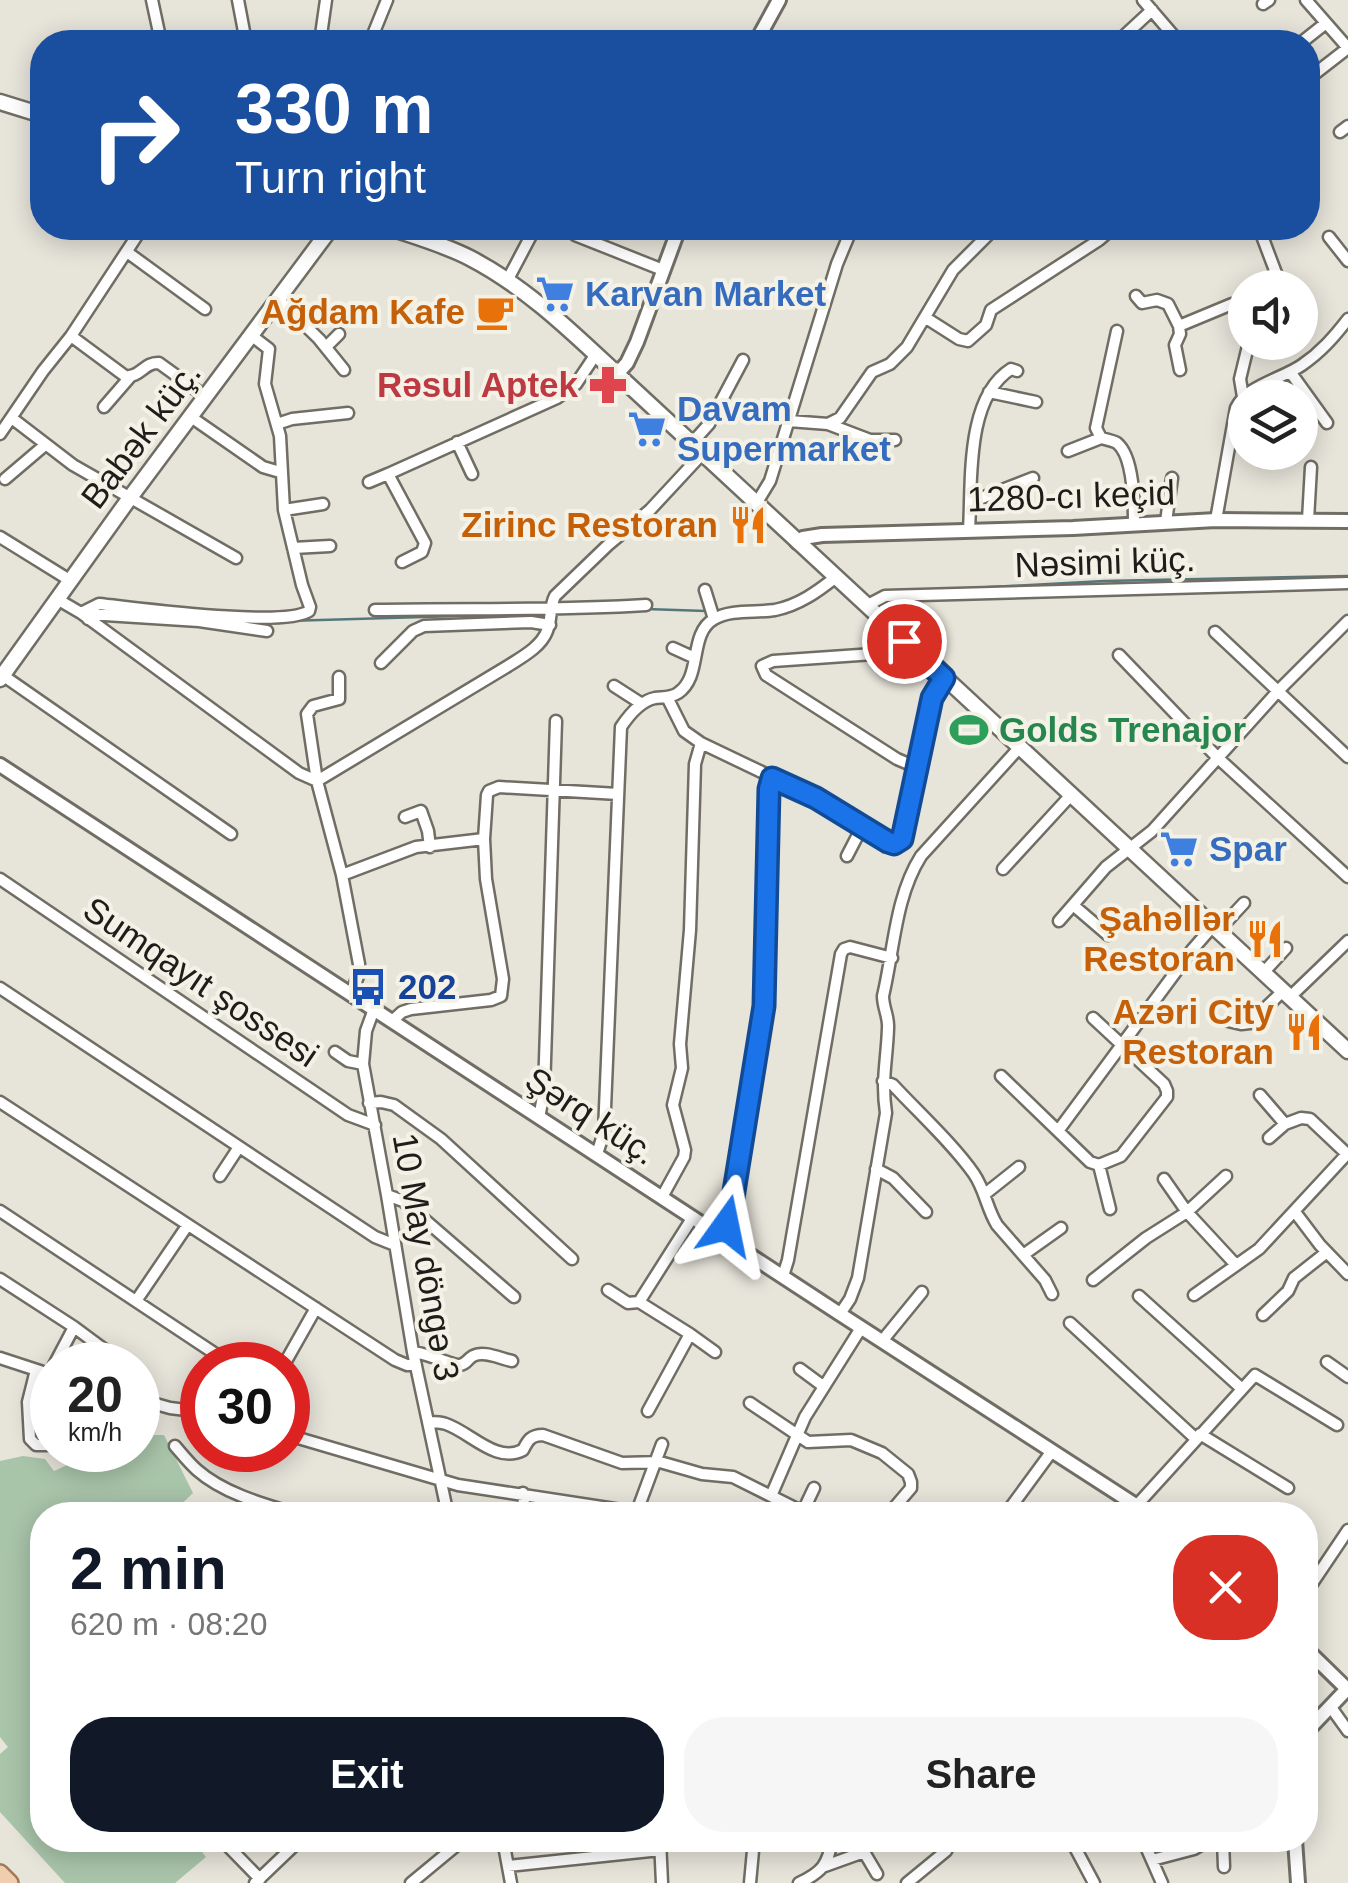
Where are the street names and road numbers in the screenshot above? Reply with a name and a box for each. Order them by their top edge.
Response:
street label: Babək küç. [73,354,208,516]
street label: 1280-cı keçid [966,472,1176,519]
street label: Nəsimi küç. [1014,539,1196,584]
street label: Sumqayıt şossesi [77,889,326,1074]
street label: Şərq küç. [519,1059,664,1172]
street label: 10 May döngə 3 [385,1130,467,1384]

